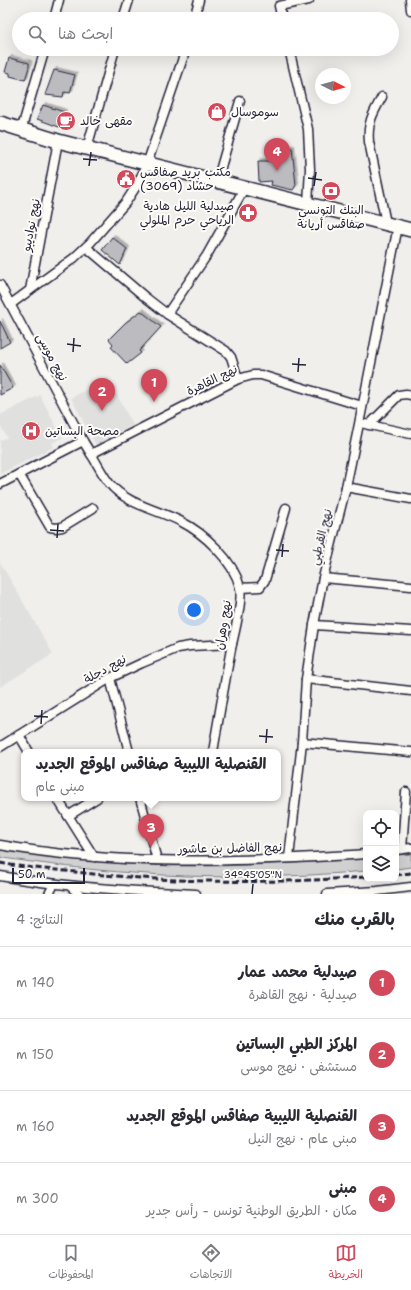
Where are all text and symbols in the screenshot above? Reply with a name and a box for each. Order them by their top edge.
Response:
search box [12,12,399,56]
icon: search [26,23,48,45]
text: ابحث هنا [58,24,113,44]
north arrow [315,68,351,104]
shop icon: سوموسال [206,101,228,123]
place label: سوموسال [231,104,279,120]
cafe icon: مقهى خالد [55,110,77,132]
place label: مقهى خالد [80,113,132,129]
pin: 4 [264,138,290,171]
place label: مكتب بريد صفاقس حشاد (3069) [140,164,231,194]
public building icon: مكتب بريد صفاقس حشاد (3069) [115,168,137,190]
bank icon: البنك التونسي صفاقس أريانة [320,180,342,202]
street label: نهج نواديبو [18,197,45,254]
place label: صيدلية الليل هادية الرياحي حرم الملولي [140,198,234,231]
pharmacy icon: صيدلية الليل هادية الرياحي حرم الملولي [237,202,259,224]
place label: البنك التونسي صفاقس أريانة [297,202,365,232]
street label: نهج موسى [32,330,71,384]
street label: نهج القاهرة [184,361,241,400]
pin: 1 [141,369,167,402]
pin: 2 [89,378,115,411]
hospital icon: مصحة البساتين [20,420,42,442]
place label: مصحة البساتين [45,423,119,439]
street label: نهج القرطبي [306,507,339,568]
street label: نهج وهران [211,599,236,651]
your location [184,600,204,620]
street label: نهج دجلة [81,651,130,688]
popup [21,749,281,801]
text: القنصلية الليبية صفاقس الموقع الجديد [36,754,266,774]
text: مبنى عام [36,778,85,795]
map controls [363,810,399,882]
button: locate [363,810,399,846]
pin: 3 [138,814,164,847]
street label: نهج الفاضل بن عاشور [177,839,282,858]
button: layers [363,846,399,882]
scale bar [12,866,85,885]
text: 50 m [18,867,46,882]
text: 34°45'05"N [224,868,282,881]
text: بالقرب منك [315,908,395,930]
text: النتائج: 4 [16,911,63,928]
text: صيدلية محمد عمار [238,962,357,982]
text: 140 m [16,974,55,991]
text: 1 [379,974,385,991]
text: صيدلية · نهج القاهرة [249,986,357,1003]
text: المركز الطبي البساتين [236,1034,357,1054]
text: 150 m [16,1046,54,1063]
text: 2 [377,1046,387,1063]
text: مستشفى · نهج موسى [241,1058,357,1075]
text: القنصلية الليبية صفاقس الموقع الجديد [126,1106,357,1126]
text: 160 m [16,1118,55,1135]
text: 3 [377,1118,387,1135]
text: مبنى عام · نهج النيل [248,1130,357,1147]
text: مبنى [329,1178,357,1198]
text: 300 m [16,1190,59,1207]
text: 4 [377,1190,387,1207]
text: مكان · الطريق الوطنية تونس - رأس جدير [146,1202,357,1219]
tab: المحفوظات [48,1242,93,1284]
tab: الاتجاهات [190,1242,232,1284]
tab: الخريطة [329,1242,363,1284]

